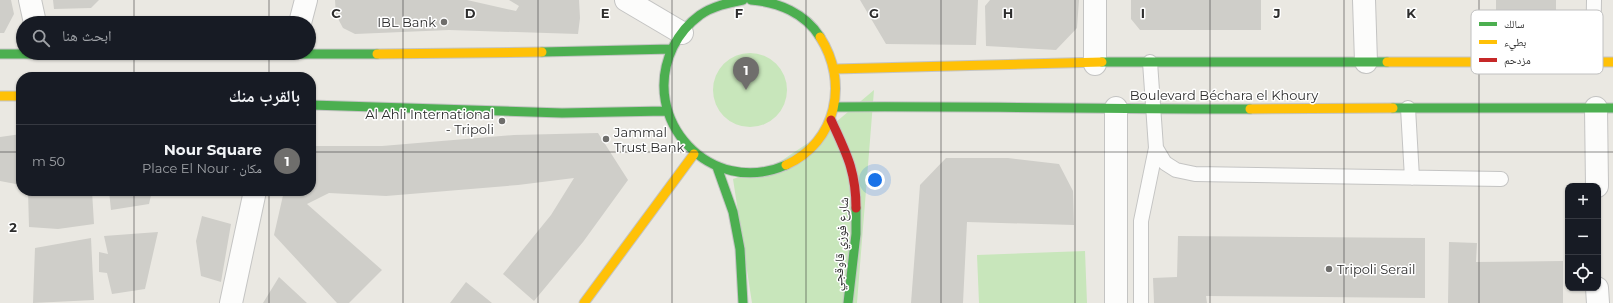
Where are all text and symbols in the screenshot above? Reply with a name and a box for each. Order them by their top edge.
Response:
text: C [331,5,341,21]
text: D [465,5,476,21]
text: E [601,5,610,21]
text: F [735,5,743,21]
text: G [869,5,879,21]
text: H [1003,5,1013,21]
text: I [1141,5,1145,21]
text: J [1272,5,1281,21]
text: K [1406,5,1416,21]
legend [1471,10,1603,74]
place label: IBL Bank [377,14,436,30]
search box [16,16,316,60]
marker: IBL Bank [439,17,449,27]
text: سالك [1504,17,1524,31]
text: ابحث هنا [62,26,112,45]
icon: search [30,27,52,49]
text: بطيء [1504,35,1526,51]
text: مزدحم [1504,53,1531,68]
pin: 1 [733,57,759,90]
text: بالقرب منك [229,86,300,106]
street label: Boulevard Béchara el Khoury [1130,87,1319,103]
place label: Al Ahli International - Tripoli [365,106,494,137]
marker: Al Ahli International - Tripoli [497,116,507,126]
place label: Jammal Trust Bank [613,124,685,155]
marker: Jammal Trust Bank [601,134,611,144]
text: Nour Square [164,140,262,159]
text: 50 m [32,153,65,169]
text: 1 [284,153,290,169]
text: مكان · Place El Nour [142,160,262,176]
your location [865,170,885,190]
map controls [1565,183,1601,291]
button: + [1565,183,1601,219]
street label: شارع فوزي قاوقجي [829,197,855,292]
text: 2 [9,219,17,235]
button: − [1565,219,1601,255]
button: locate [1565,255,1601,291]
place label: Tripoli Serail [1337,261,1415,277]
marker: Tripoli Serail [1324,264,1334,274]

